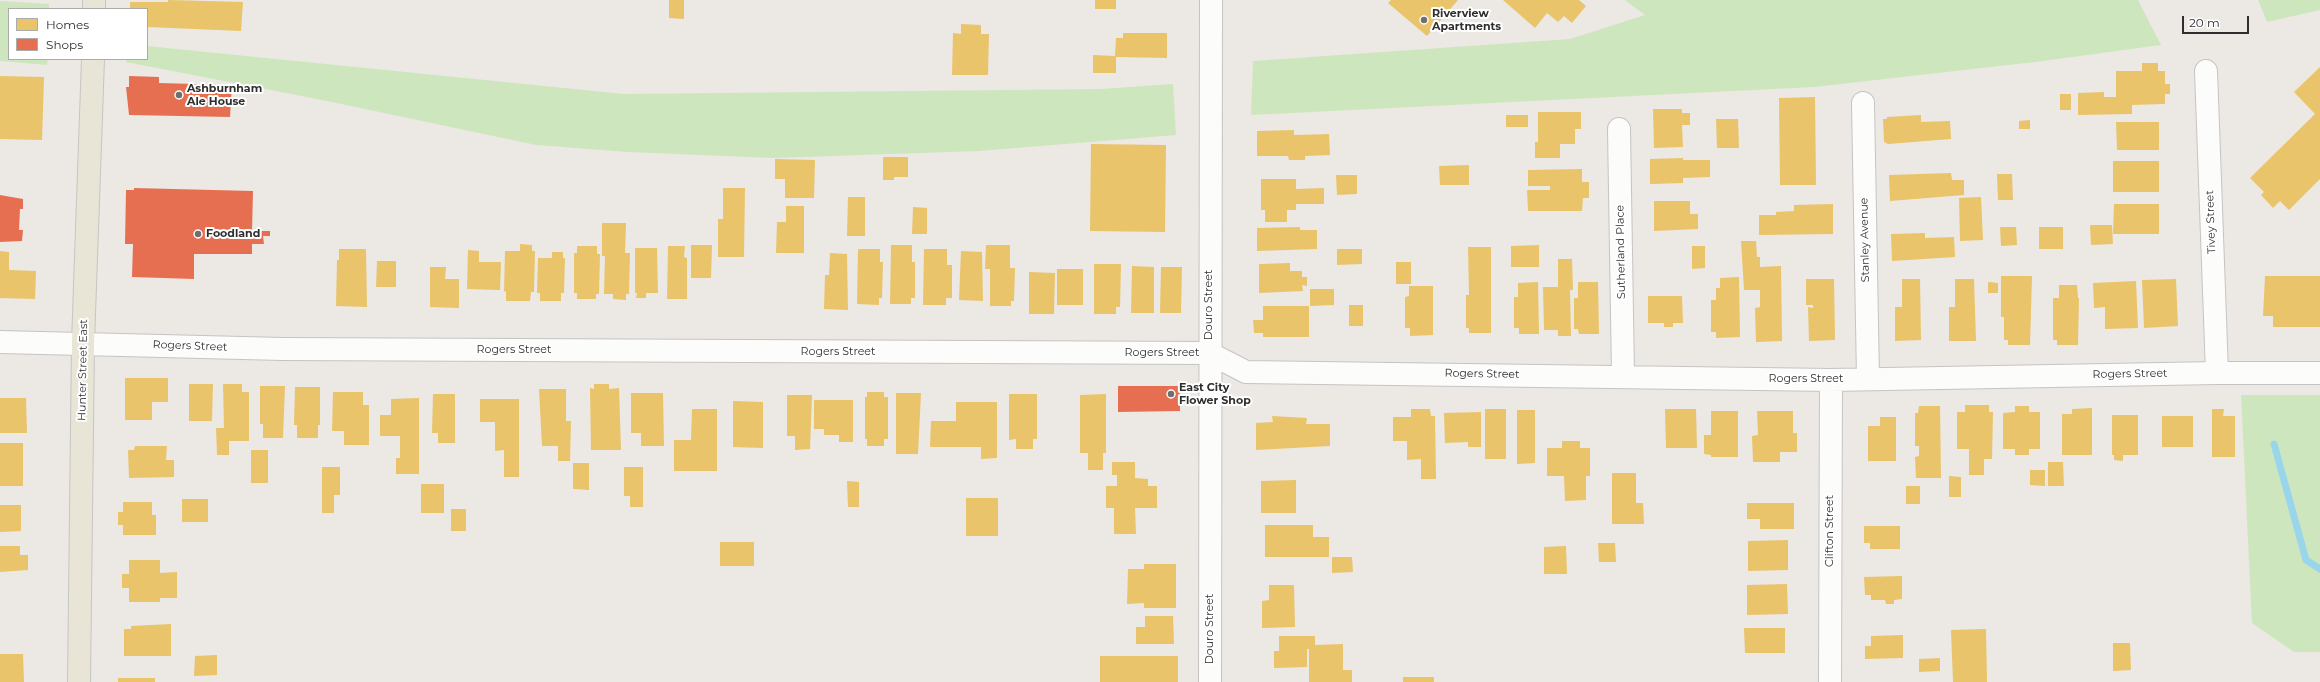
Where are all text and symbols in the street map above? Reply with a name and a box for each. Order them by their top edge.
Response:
place label: Riverview Apartments [1432,7,1501,33]
legend [8,8,148,60]
scale bar [2184,8,2251,34]
marker: Riverview Apartments [1419,15,1429,25]
text: 20 m [2189,15,2220,30]
text: Homes [46,17,89,32]
text: Shops [46,37,83,52]
place label: Ashburnham Ale House [187,82,262,108]
marker: Ashburnham Ale House [174,90,184,100]
street label: Tivey Street [2203,190,2219,254]
street label: Stanley Avenue [1858,197,1872,283]
street label: Sutherland Place [1614,205,1628,299]
place label: Foodland [206,227,260,241]
marker: Foodland [193,229,203,239]
street label: Douro Street [1202,270,1216,340]
street label: Hunter Street East [76,319,90,421]
street label: Rogers Street [152,338,228,354]
street label: Rogers Street [477,343,551,357]
street label: Rogers Street [801,345,875,359]
street label: Rogers Street [1125,346,1199,360]
street label: Rogers Street [1444,367,1520,381]
street label: Rogers Street [2092,367,2168,381]
street label: Rogers Street [1769,372,1843,386]
place label: East City Flower Shop [1179,381,1251,407]
marker: East City Flower Shop [1166,389,1176,399]
street label: Clifton Street [1823,495,1837,567]
street label: Douro Street [1203,594,1217,664]

